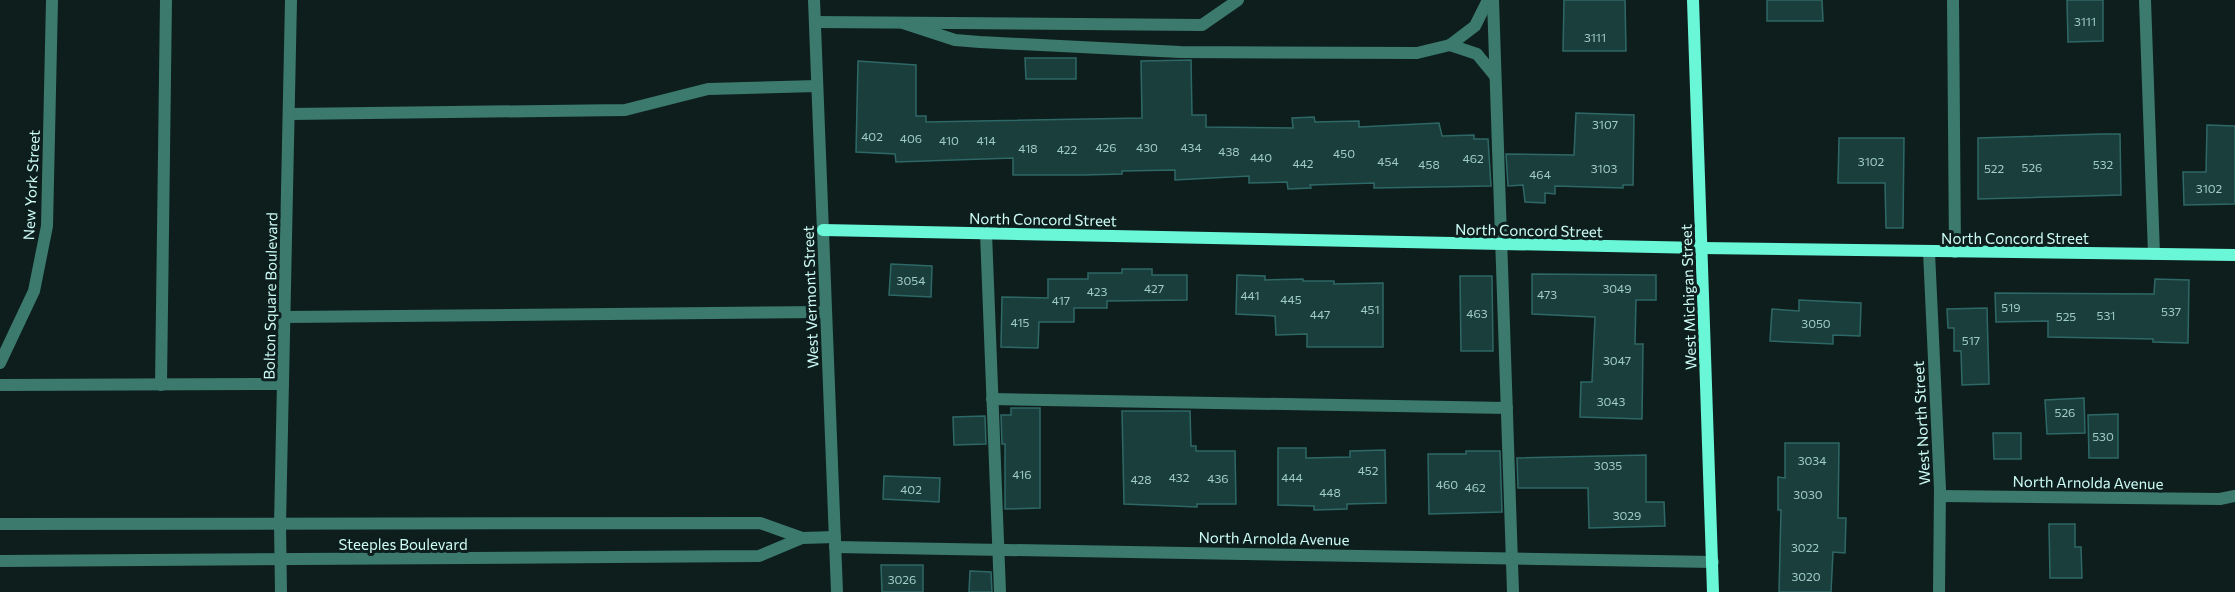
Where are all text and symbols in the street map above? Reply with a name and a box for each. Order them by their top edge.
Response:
house number: 3111 [2074,14,2096,28]
house number: 3111 [1584,30,1606,44]
house number: 3107 [1592,117,1618,131]
street label: New York Street [19,129,43,241]
house number: 402 [861,129,883,143]
house number: 406 [900,131,922,145]
house number: 410 [939,133,959,147]
house number: 414 [976,133,996,147]
house number: 426 [1096,140,1116,154]
house number: 430 [1136,140,1158,154]
house number: 434 [1180,140,1202,154]
house number: 418 [1018,141,1038,155]
house number: 422 [1057,142,1078,156]
house number: 438 [1218,144,1240,158]
house number: 450 [1333,146,1355,160]
house number: 440 [1250,150,1272,164]
house number: 462 [1462,151,1484,165]
house number: 454 [1377,154,1399,168]
house number: 3102 [1858,154,1885,168]
house number: 442 [1293,156,1314,170]
house number: 458 [1418,157,1440,171]
house number: 532 [2093,157,2114,171]
house number: 526 [2022,160,2042,174]
house number: 3103 [1591,161,1617,175]
house number: 522 [1984,161,2004,175]
house number: 464 [1529,167,1551,181]
house number: 3102 [2196,181,2223,195]
street label: North Concord Street [969,209,1117,229]
street label: Bolton Square Boulevard [260,212,280,380]
street label: North Concord Street [1455,220,1603,240]
street label: West Michigan Street [1676,224,1700,370]
street label: West Vermont Street [799,225,821,369]
street label: North Concord Street [1941,229,2089,247]
house number: 3054 [897,273,925,287]
house number: 427 [1144,281,1164,295]
house number: 3049 [1602,281,1632,295]
house number: 423 [1087,284,1107,298]
house number: 473 [1537,287,1557,301]
house number: 441 [1240,288,1260,302]
house number: 445 [1280,292,1302,306]
house number: 417 [1052,293,1070,307]
house number: 519 [2001,300,2021,314]
house number: 451 [1360,302,1380,316]
house number: 537 [2161,304,2181,318]
house number: 463 [1466,306,1488,320]
house number: 447 [1310,307,1330,321]
house number: 531 [2097,308,2115,322]
house number: 525 [2056,309,2076,323]
house number: 415 [1011,315,1030,329]
house number: 3050 [1801,316,1831,330]
house number: 517 [1962,333,1980,347]
house number: 3047 [1603,353,1631,367]
street label: West North Street [1909,360,1933,486]
house number: 3043 [1597,394,1626,408]
house number: 526 [2055,405,2075,419]
house number: 530 [2092,429,2114,443]
house number: 3034 [1798,453,1826,467]
house number: 3035 [1594,458,1622,472]
house number: 452 [1358,463,1379,477]
house number: 416 [1012,467,1032,481]
house number: 432 [1169,470,1190,484]
house number: 444 [1281,470,1303,484]
house number: 436 [1207,471,1229,485]
house number: 428 [1131,472,1151,486]
street label: North Arnolda Avenue [2012,472,2164,492]
house number: 460 [1436,477,1458,491]
house number: 462 [1464,480,1486,494]
house number: 402 [900,482,922,496]
house number: 448 [1319,485,1341,499]
house number: 3030 [1793,487,1823,501]
house number: 3029 [1613,508,1641,522]
street label: North Arnolda Avenue [1198,528,1350,548]
street label: Steeples Boulevard [338,535,468,553]
house number: 3022 [1791,540,1819,554]
house number: 3020 [1791,569,1821,583]
house number: 3026 [888,572,916,586]

